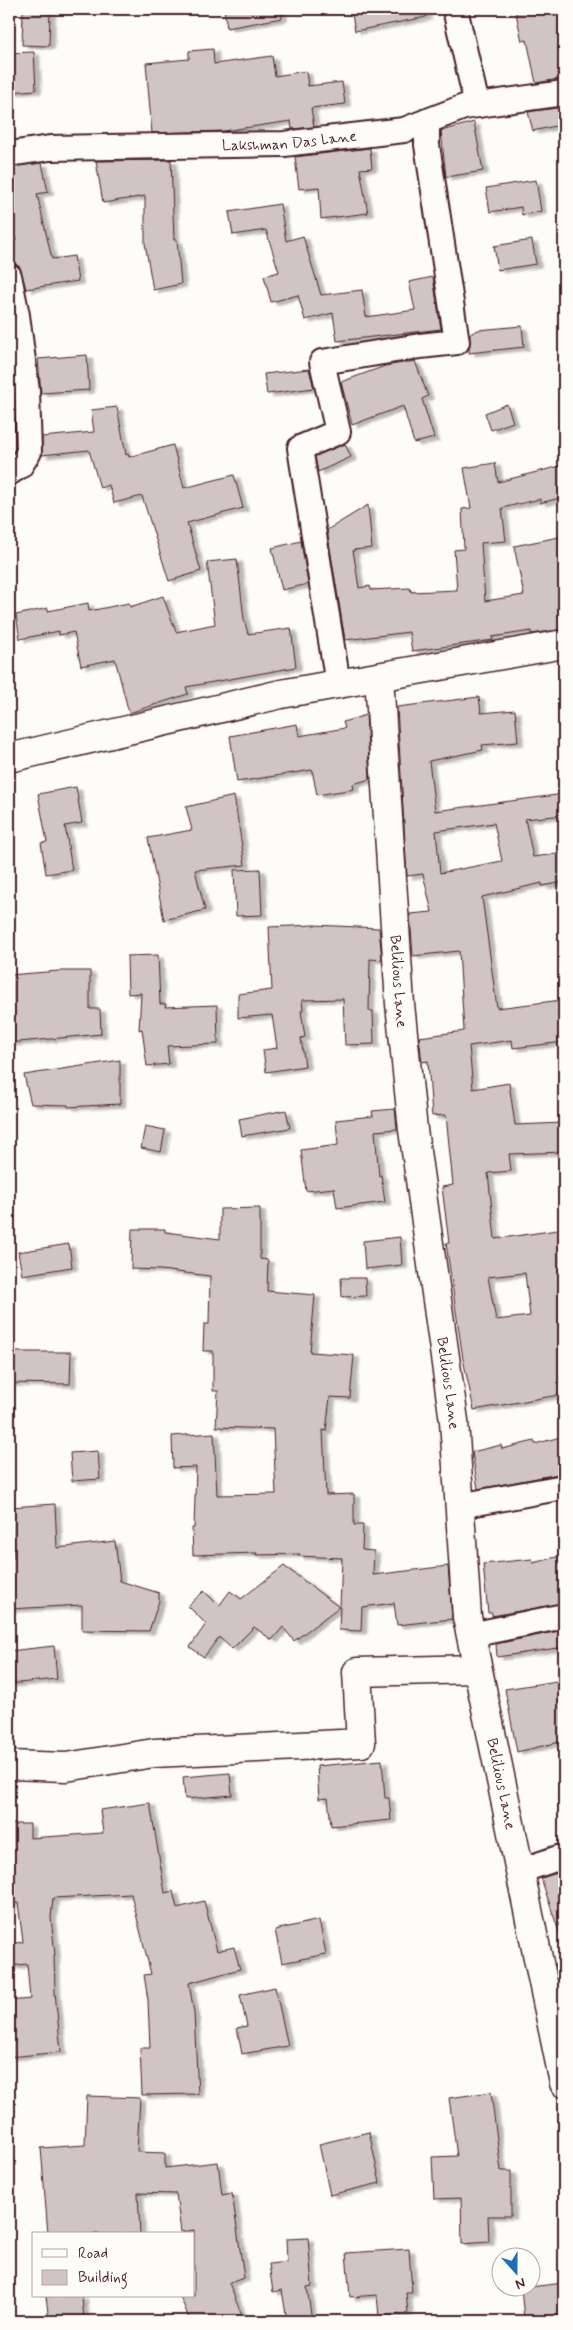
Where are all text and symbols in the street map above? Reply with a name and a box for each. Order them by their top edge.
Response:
street label: Lakshman Das Lane [222,127,358,156]
street label: Belilious Lane [385,934,411,1029]
street label: Belilious Lane [431,1336,464,1430]
street label: Belilious Lane [481,1736,520,1831]
legend [32,2232,195,2298]
text: Road [78,2244,108,2264]
north arrow [490,2248,540,2298]
text: Building [78,2268,128,2289]
text: N [513,2273,528,2293]

